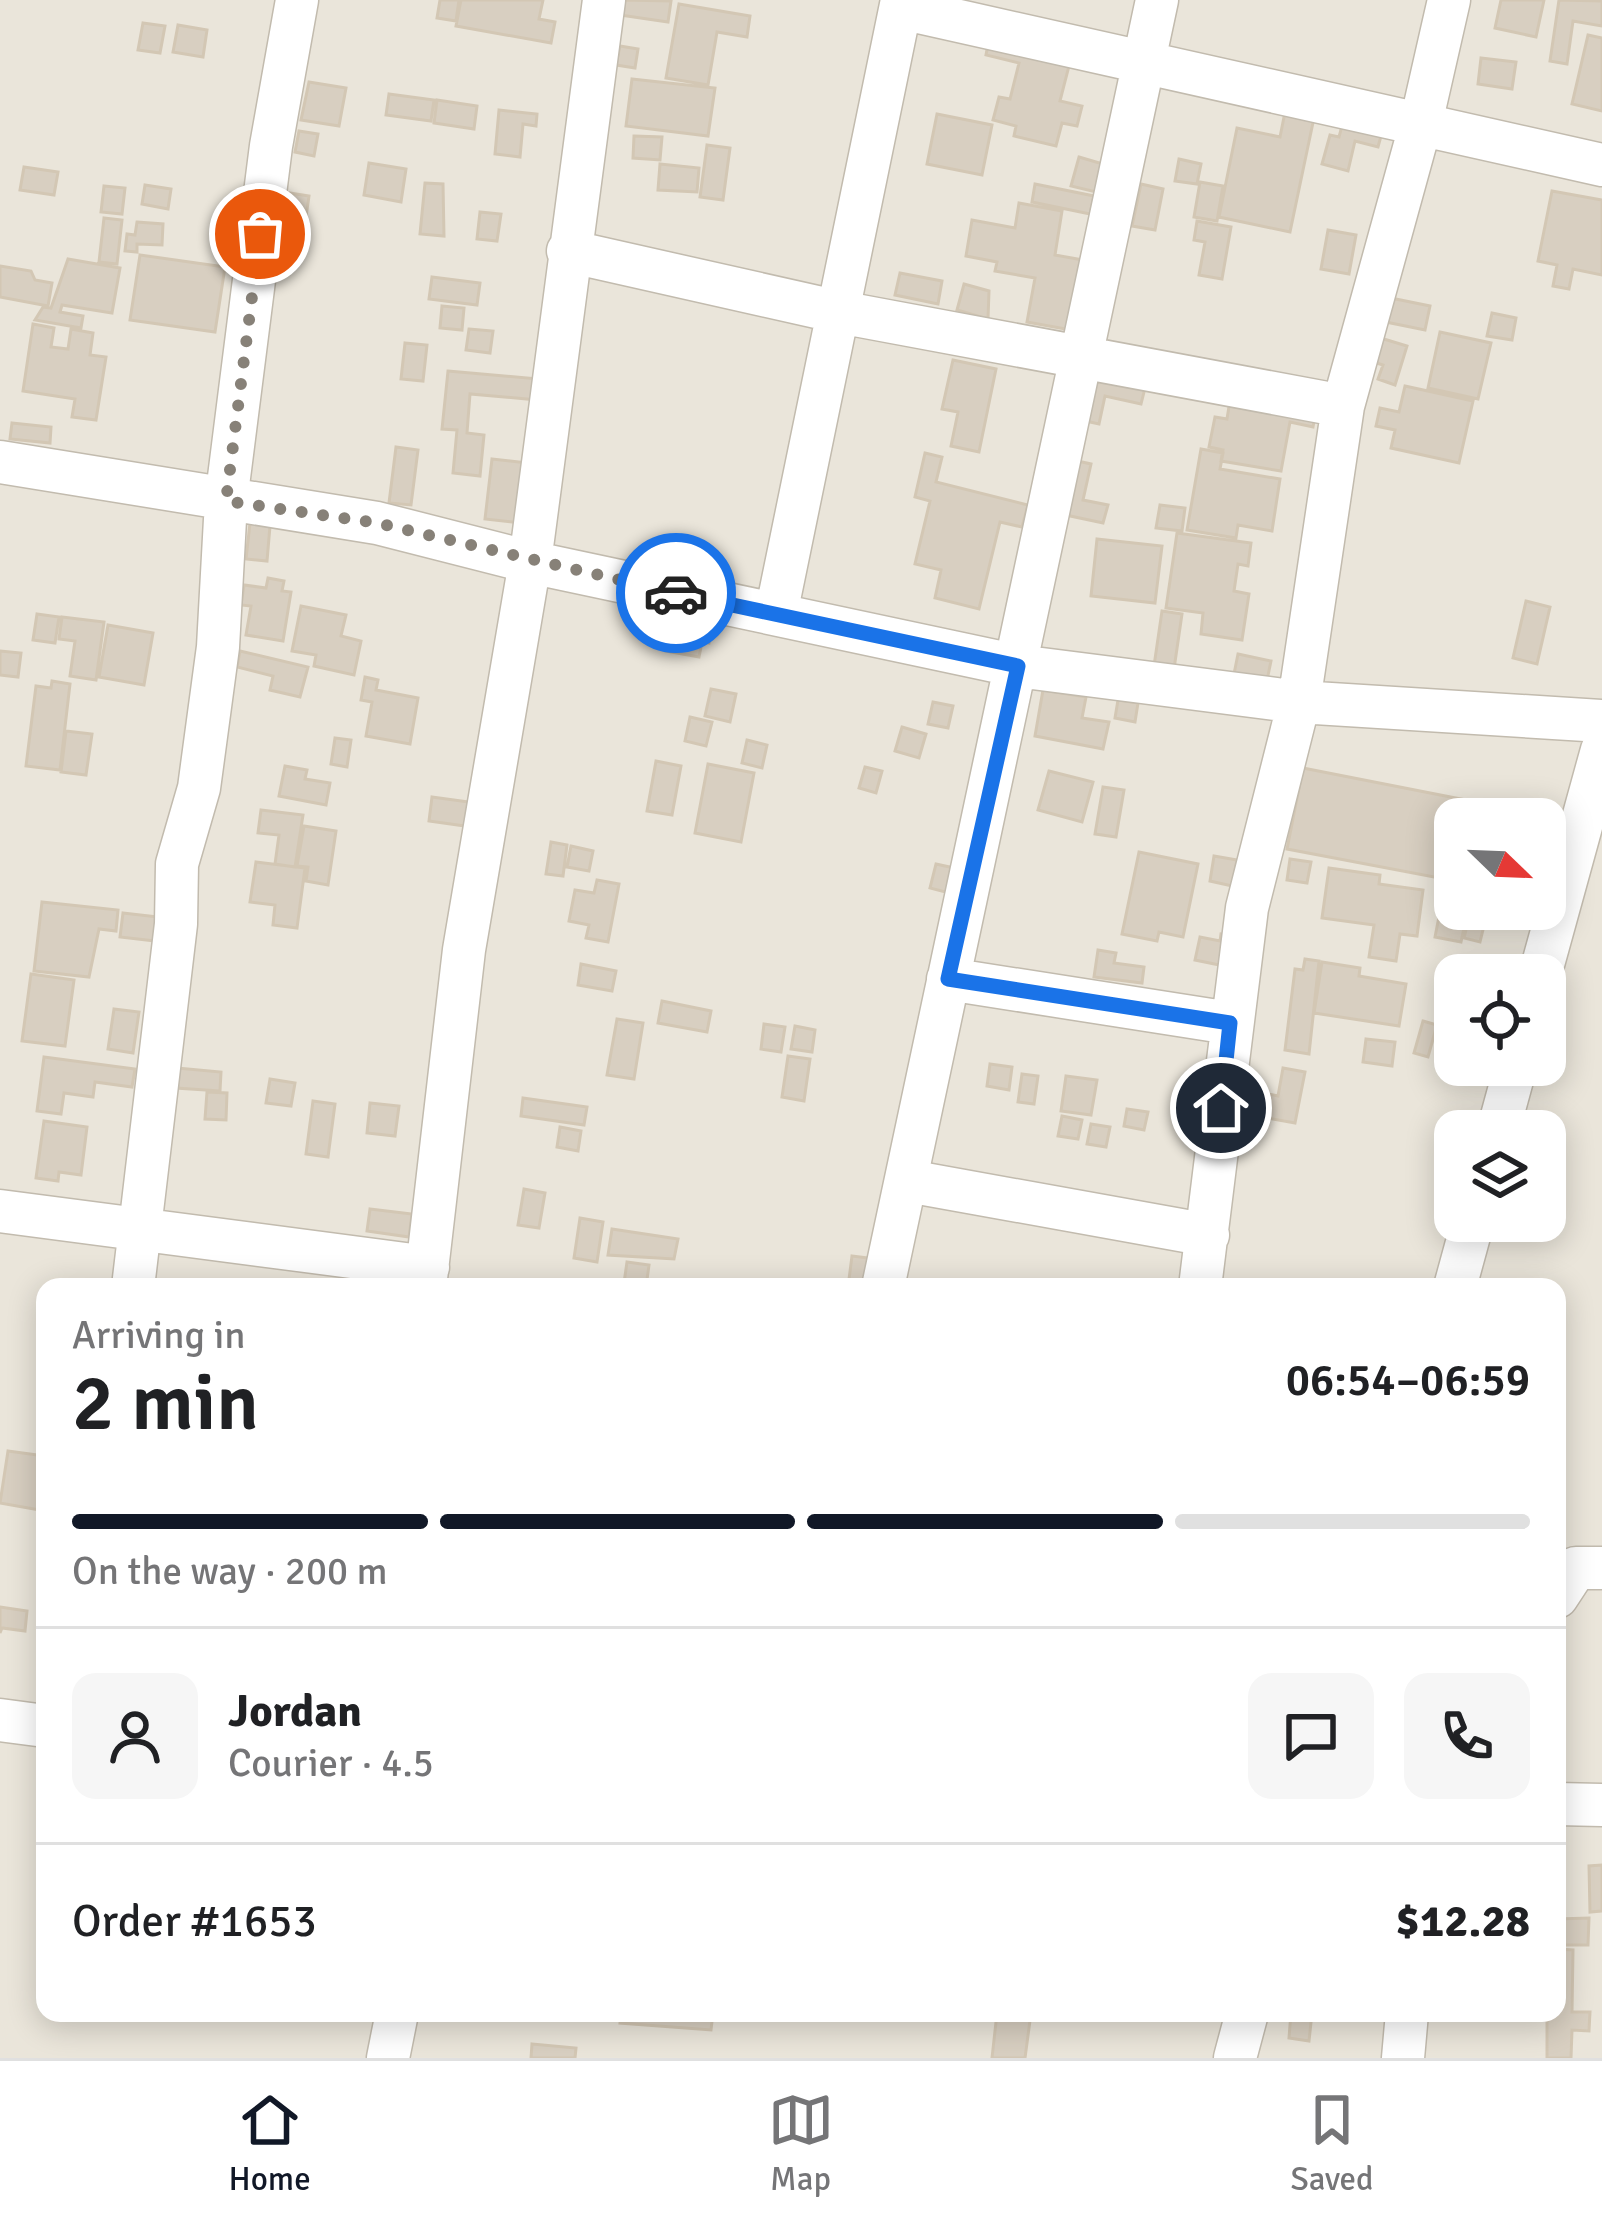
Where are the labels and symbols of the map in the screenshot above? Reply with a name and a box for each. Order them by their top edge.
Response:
pin [209,183,311,285]
courier [616,533,736,653]
north arrow [1434,798,1566,930]
pin [1170,1057,1272,1159]

